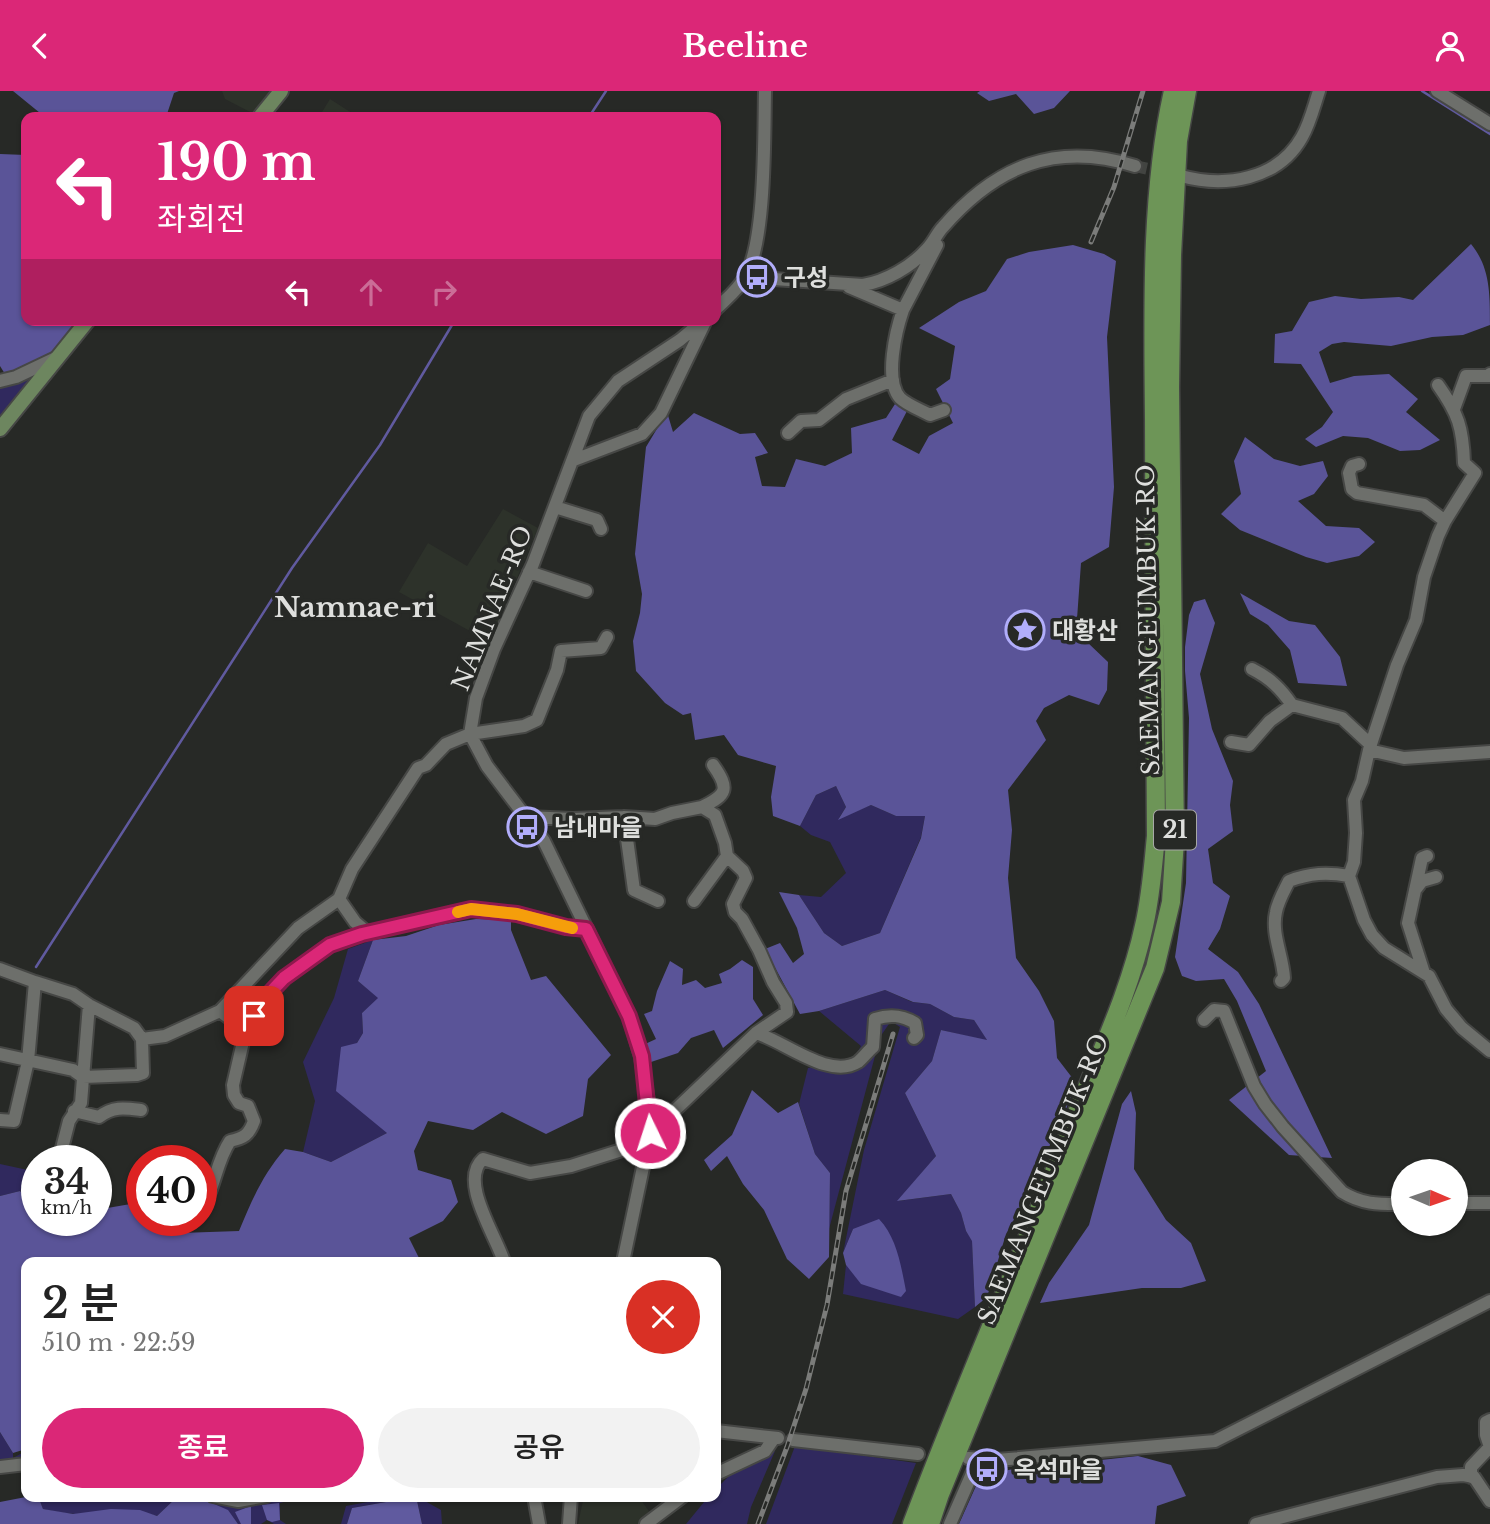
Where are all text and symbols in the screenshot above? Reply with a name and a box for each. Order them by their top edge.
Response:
text: Beeline [682,26,808,66]
icon: back [21,27,59,65]
icon: person [1431,27,1469,65]
text: 190 m [157,132,316,193]
icon: left [42,140,133,231]
text: 좌회전 [157,199,245,239]
bus stop icon: 구성 [736,256,778,298]
place label: 구성 [784,263,828,292]
icon: left [279,273,317,311]
icon: ahead [352,273,390,311]
icon: right [425,273,463,311]
street label: SAEMANGEUMBUK-RO [1131,464,1165,776]
street label: NAMNAE-RO [446,521,538,695]
district label: Namnae-ri [274,590,436,625]
place icon: 대황산 [1004,609,1046,651]
place label: 대황산 [1052,616,1118,645]
bus stop icon: 남내마을 [506,806,548,848]
road number: 21 [1154,811,1196,849]
place label: 남내마을 [554,813,642,842]
pin [224,986,284,1046]
icon: arrive [235,997,273,1035]
street label: SAEMANGEUMBUK-RO [971,1029,1115,1329]
position arrow [613,1096,687,1170]
speed limit sign: 40 [126,1145,217,1236]
north arrow [1391,1159,1468,1235]
map controls [1391,1159,1468,1236]
text: 34 [44,1160,89,1203]
text: km/h [41,1197,92,1219]
text: 2 분 [42,1277,119,1329]
button: close [626,1280,700,1354]
text: 510 m · 22:59 [42,1329,196,1357]
button: 종료 [42,1408,364,1488]
button: 공유 [378,1408,700,1488]
bus stop icon: 옥석마을 [966,1448,1008,1490]
place label: 옥석마을 [1014,1455,1102,1484]

